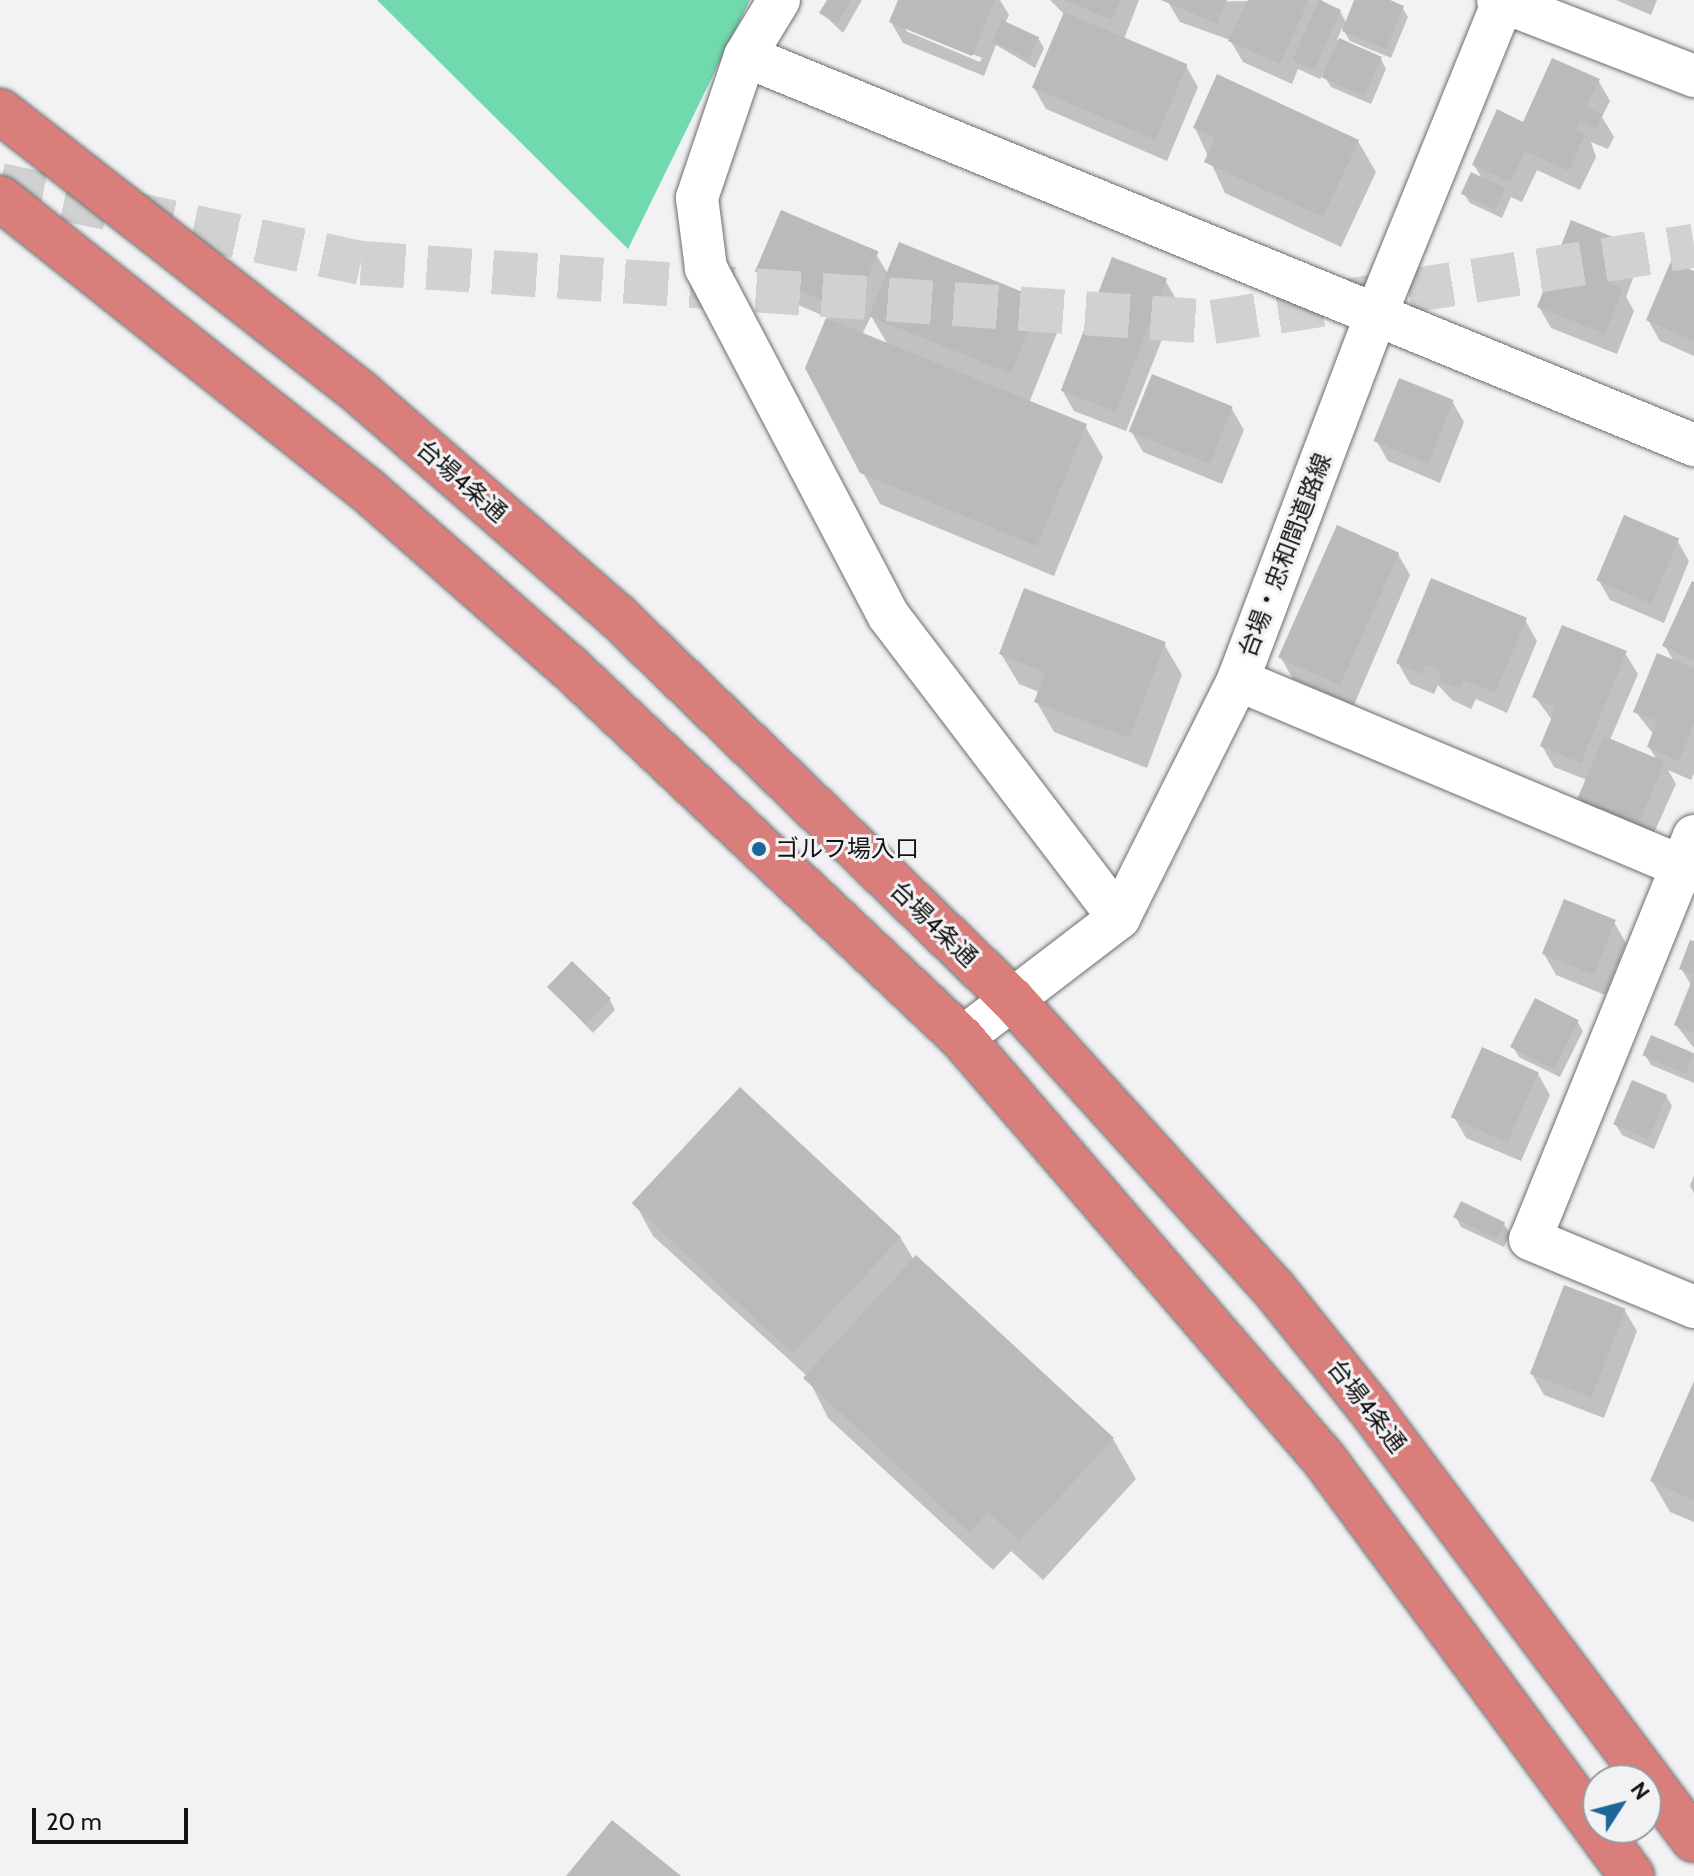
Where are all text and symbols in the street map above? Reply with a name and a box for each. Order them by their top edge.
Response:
street label: 台場4条通 [411,434,513,528]
street label: 台場・忠和間道路線 [1233,449,1337,661]
place label: ゴルフ場入口 [775,835,919,863]
marker: ゴルフ場入口 [750,840,768,858]
street label: 台場4条通 [884,875,984,973]
street label: 台場4条通 [1322,1354,1412,1458]
north arrow [1582,1764,1662,1844]
text: N [1625,1777,1656,1805]
scale bar [36,1792,192,1842]
text: 20 m [46,1807,102,1836]

